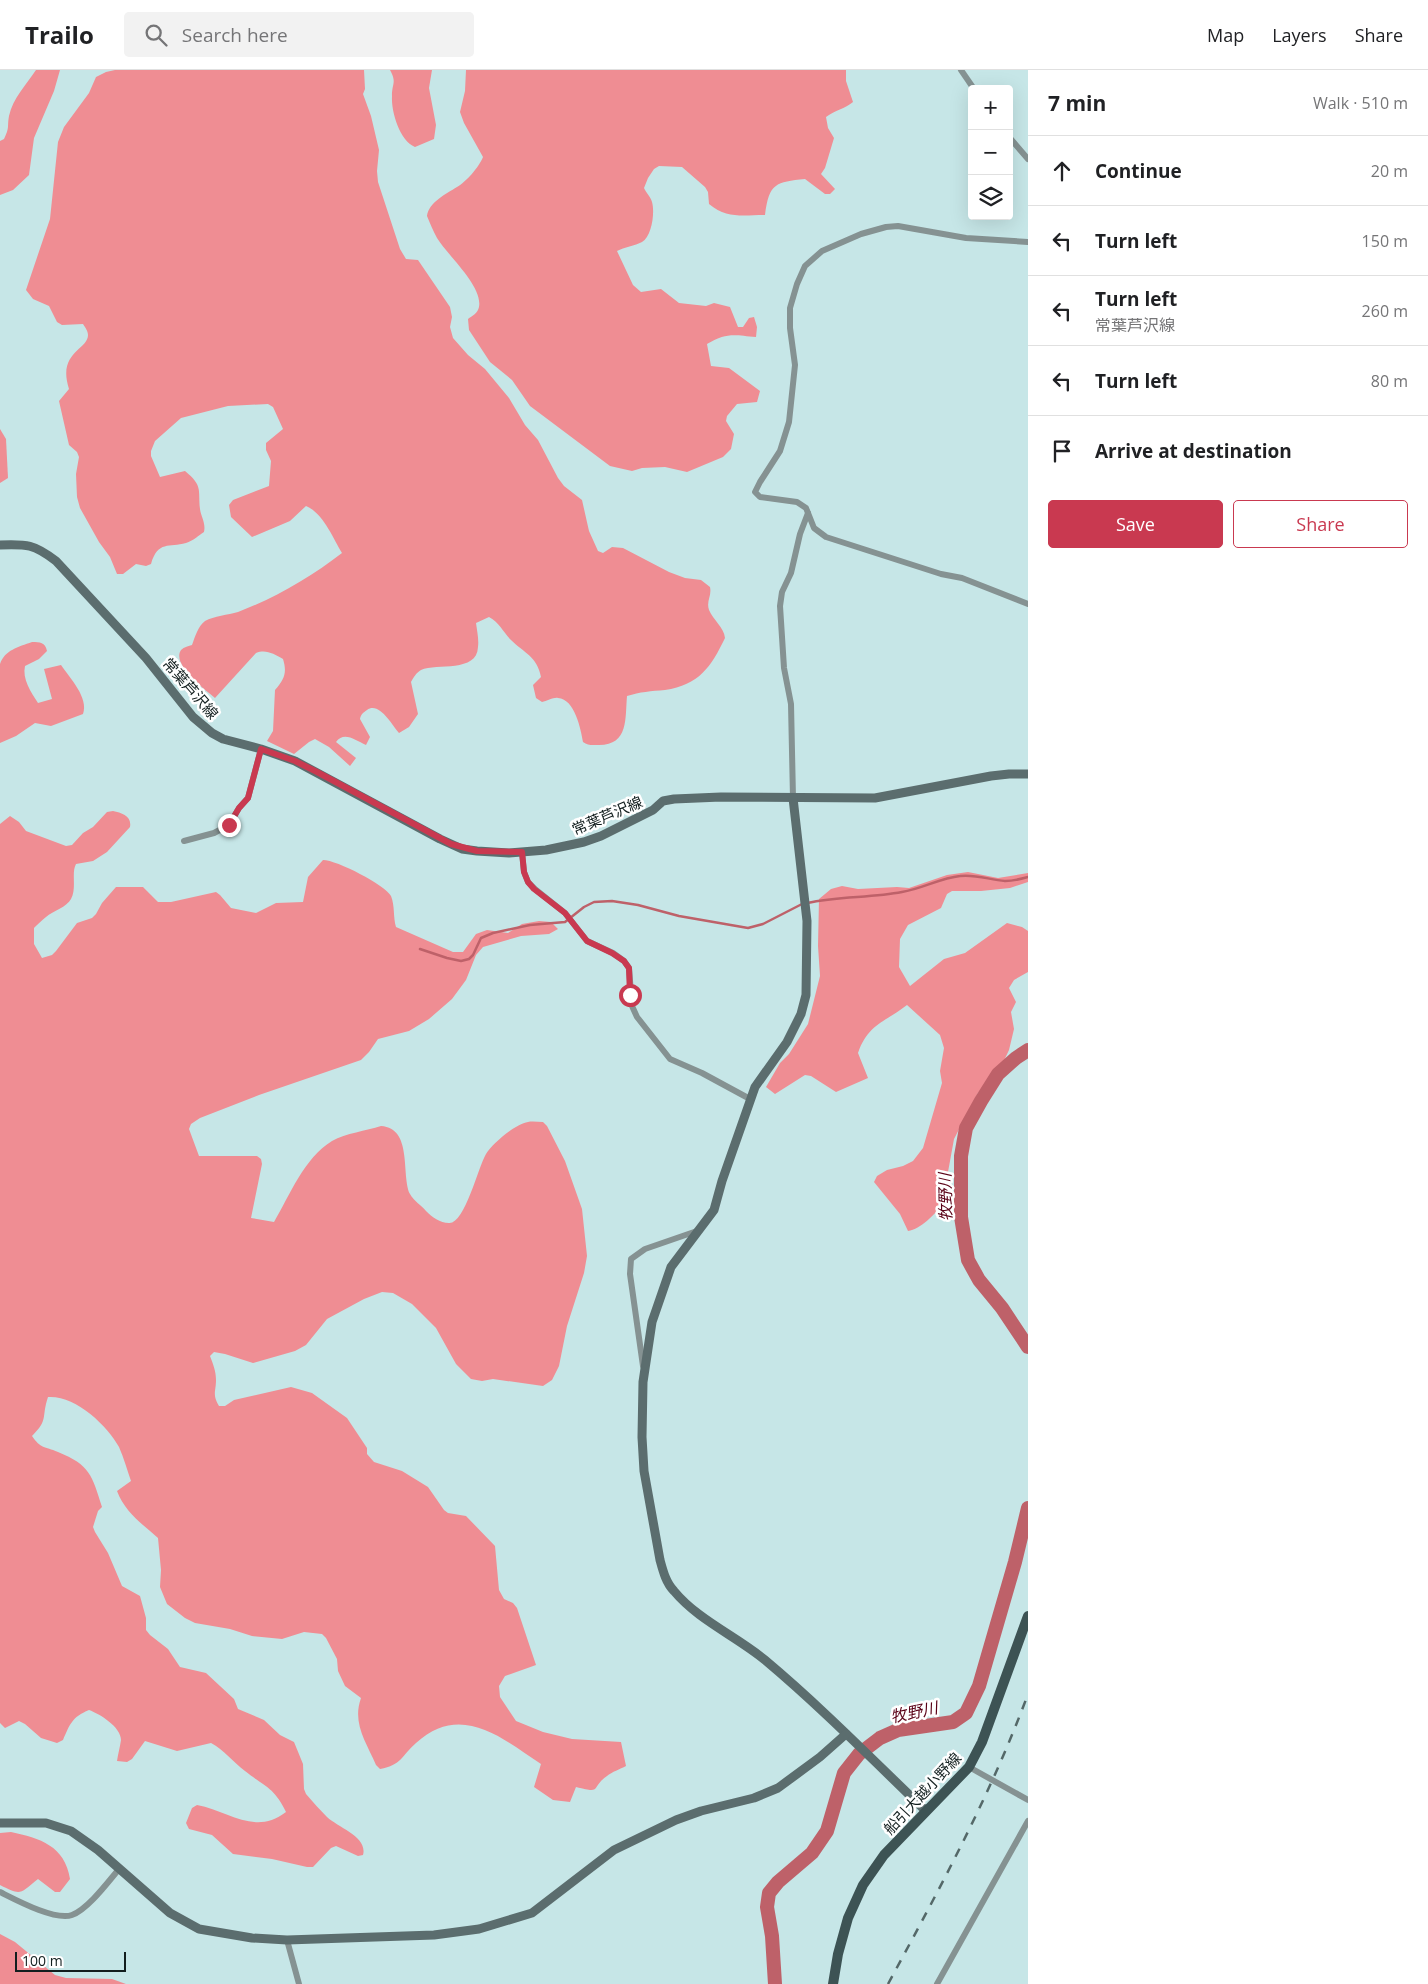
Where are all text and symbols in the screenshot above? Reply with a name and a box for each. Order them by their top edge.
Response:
search box [124,12,474,57]
text: Trailo [25,18,94,51]
icon: search [142,21,170,49]
text: Search here [182,22,288,48]
text: Map [1207,23,1244,47]
text: Layers [1272,23,1327,47]
text: Share [1355,23,1403,47]
map controls [968,85,1013,220]
button: + [968,85,1013,130]
text: 7 min [1048,89,1106,117]
text: Walk · 510 m [1313,92,1408,114]
button: − [968,130,1013,175]
icon: ahead [1048,157,1076,185]
text: Continue [1095,158,1182,184]
text: 20 m [1371,160,1408,182]
button: layers [968,175,1013,220]
icon: left [1048,227,1076,255]
text: Turn left [1095,228,1177,254]
text: 150 m [1362,230,1408,252]
text: Turn left [1095,286,1177,312]
icon: left [1048,297,1076,325]
text: 260 m [1362,300,1408,322]
text: 常葉芦沢線 [1095,314,1175,336]
icon: left [1048,367,1076,395]
text: Turn left [1095,368,1177,394]
text: 80 m [1371,370,1408,392]
icon: arrive [1048,437,1076,465]
text: Arrive at destination [1095,438,1292,464]
button: Save [1048,500,1223,548]
button: Share [1233,500,1408,548]
street label: 常葉芦沢線 [159,653,223,723]
street label: 常葉芦沢線 [569,791,645,839]
route end [218,814,241,837]
route start [619,984,642,1007]
water label: 牧野川 [934,1171,956,1221]
water label: 牧野川 [888,1696,942,1728]
street label: 船引大越小野線 [879,1748,965,1838]
scale bar [15,1949,126,1972]
text: 100 m [22,1951,63,1970]

